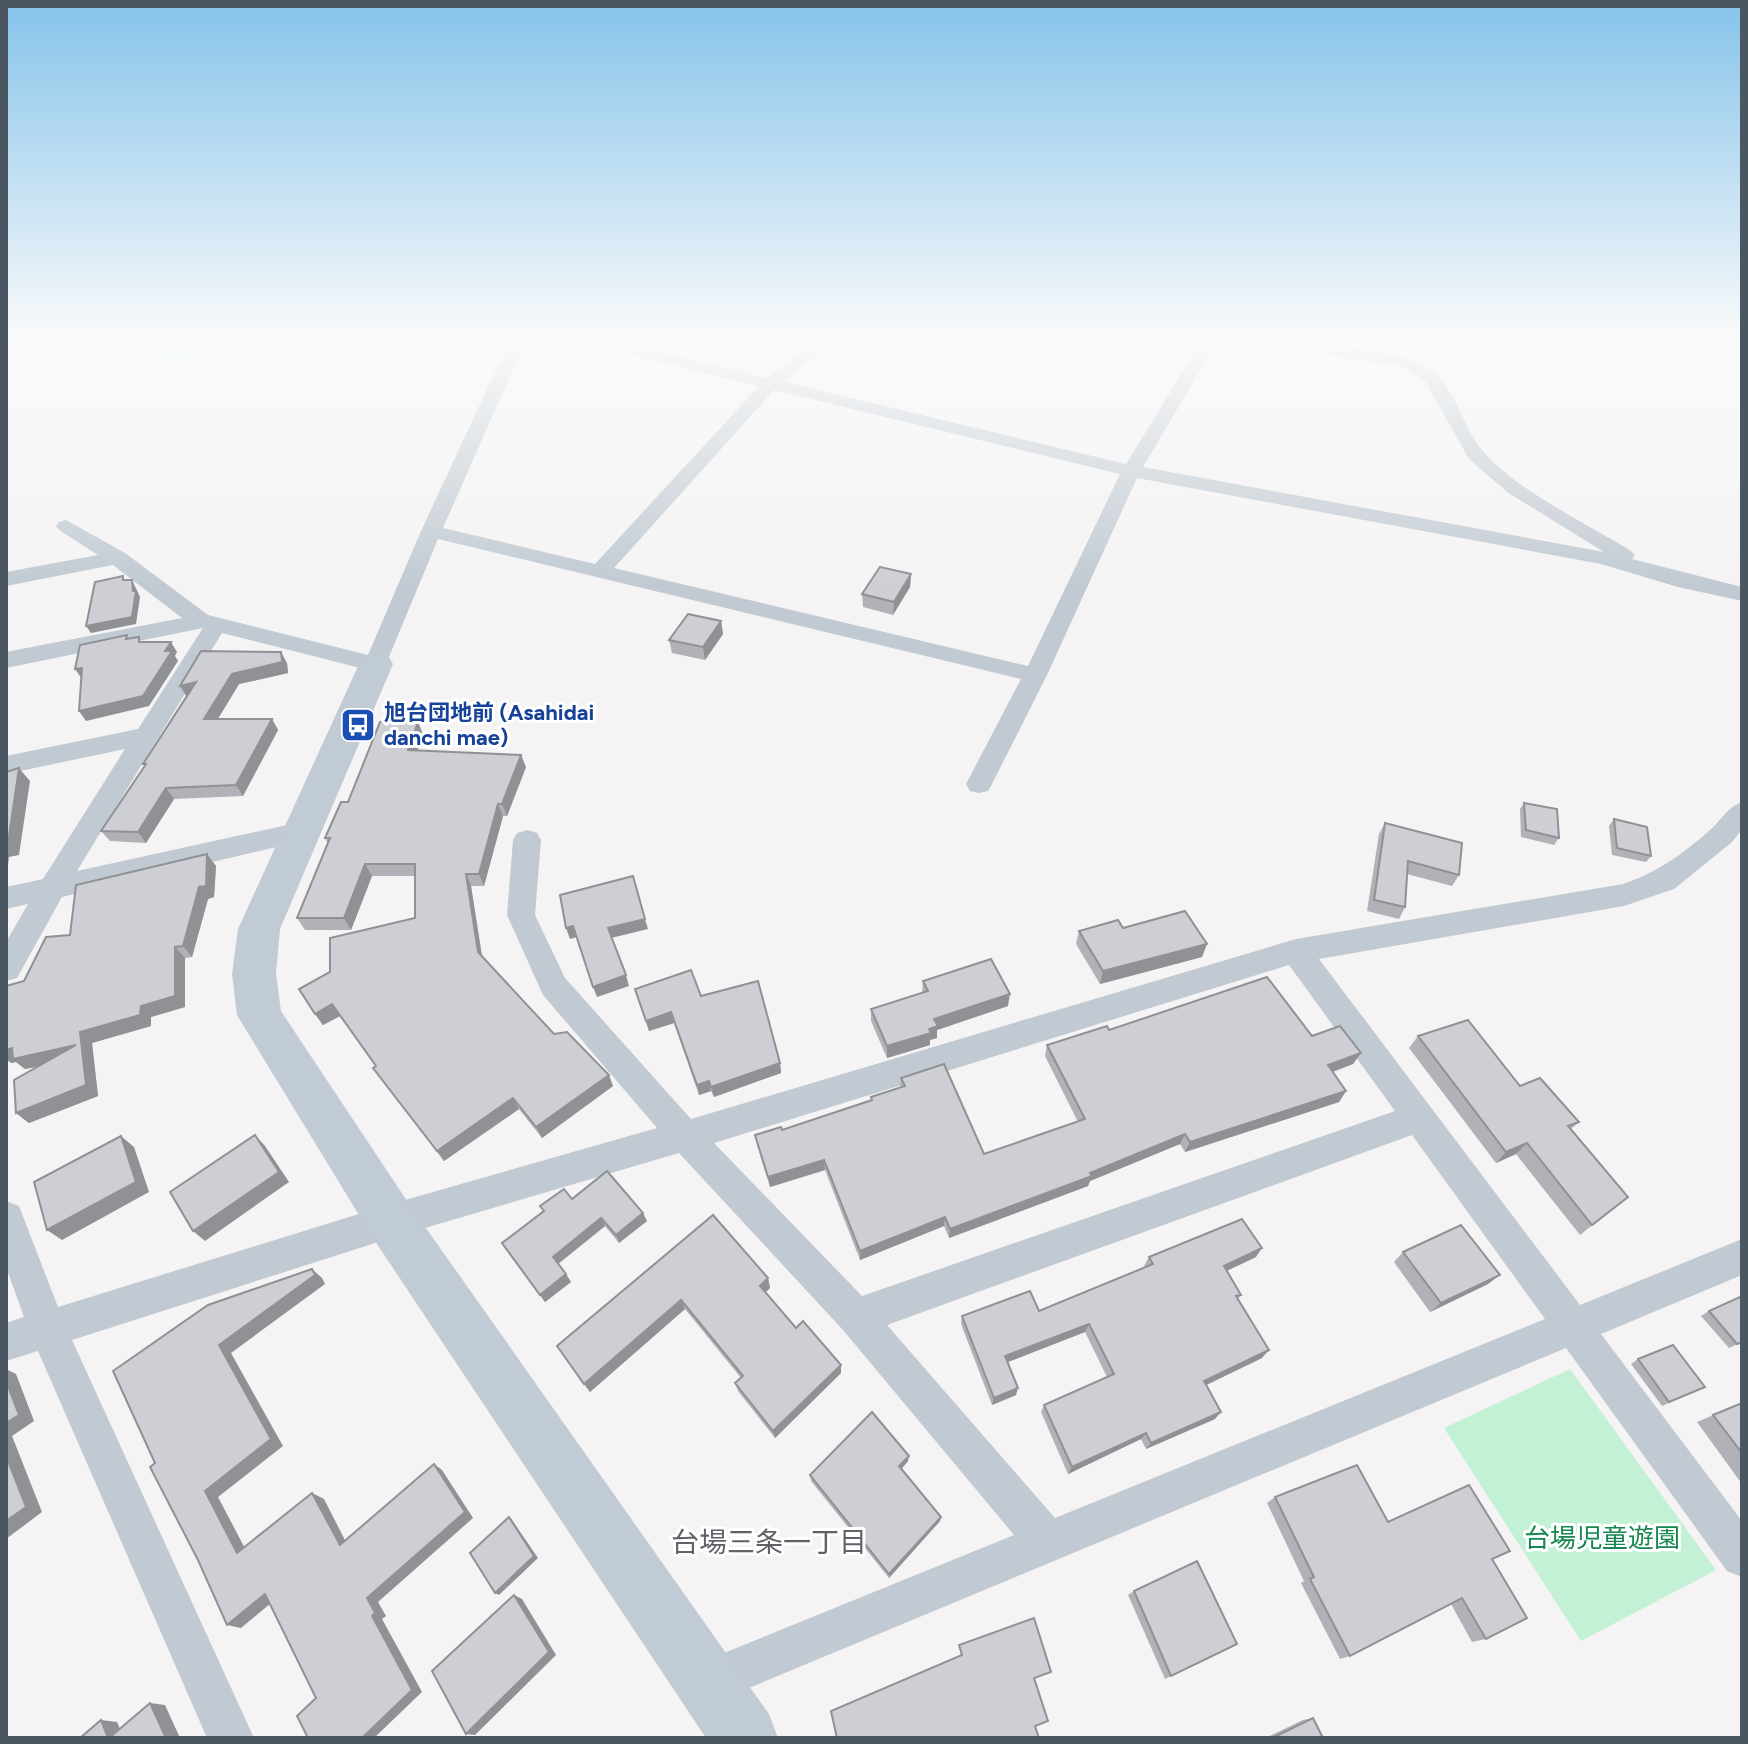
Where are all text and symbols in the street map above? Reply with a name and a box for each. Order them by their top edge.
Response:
place label: 旭台団地前 (Asahidai danchi mae) [384,699,594,751]
bus stop icon: 旭台団地前 (Asahidai danchi mae) [339,706,377,744]
park label: 台場児童遊園 [1524,1522,1680,1554]
district label: 台場三条一丁目 [671,1525,867,1559]

